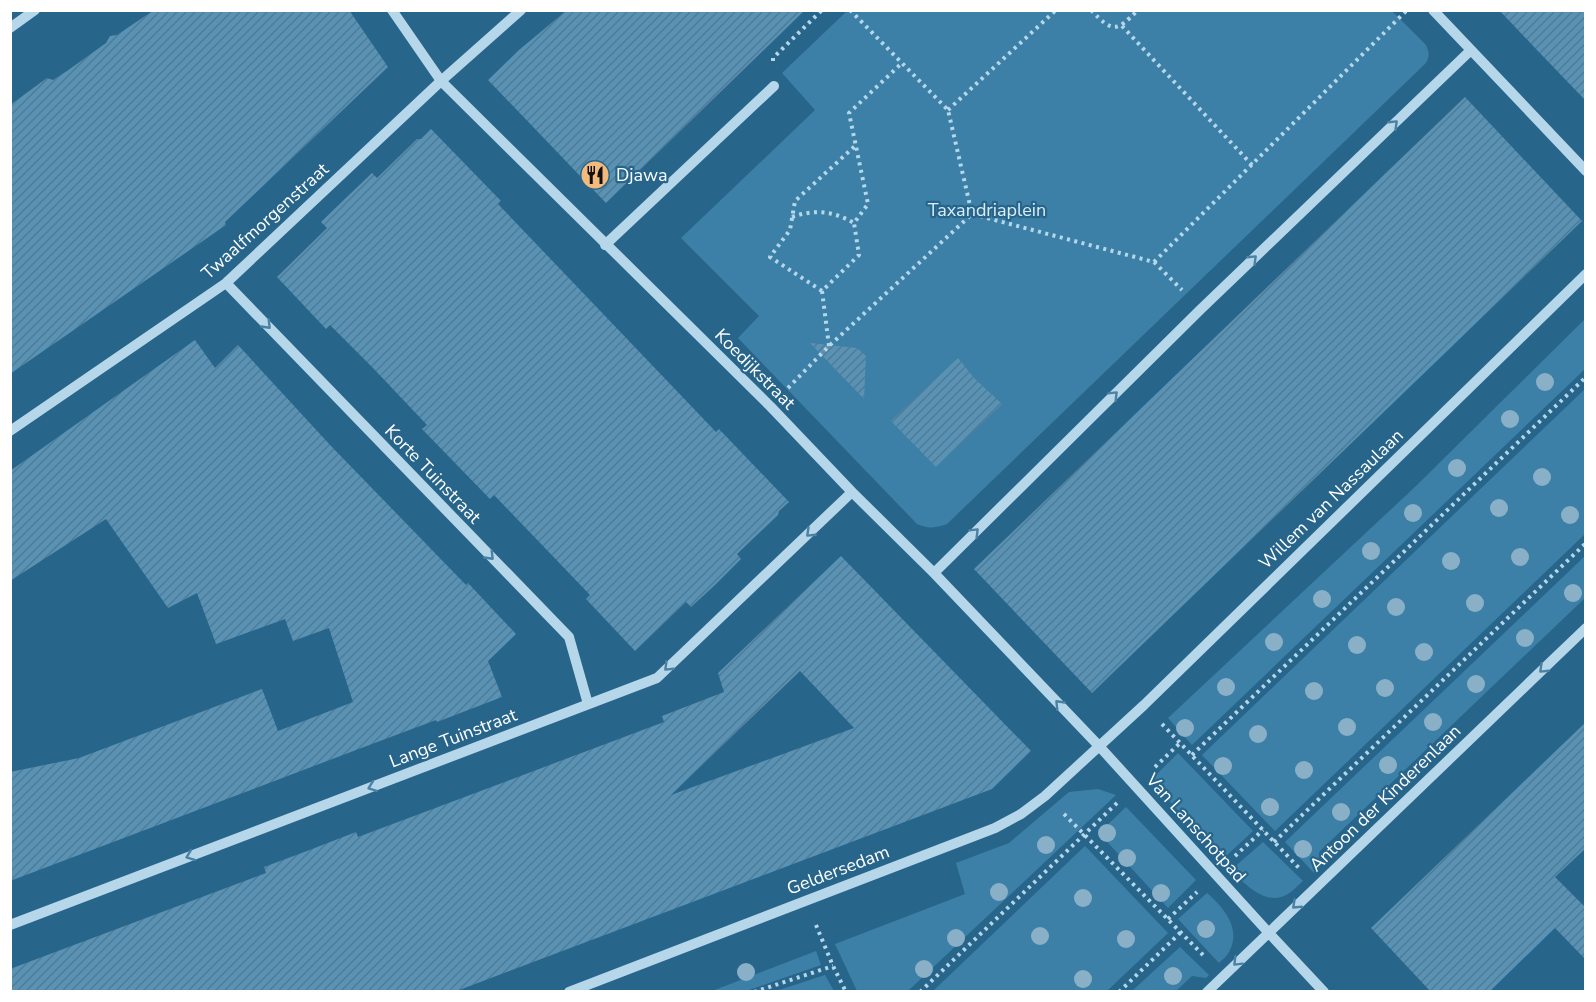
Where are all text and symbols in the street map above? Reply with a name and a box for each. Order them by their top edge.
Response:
one-way arrow [1387,120,1398,131]
street label: Twaalfmorgenstraat [196,157,334,285]
restaurant icon: Djawa [579,159,611,191]
place label: Djawa [616,163,668,187]
park label: Taxandriaplein [928,198,1046,222]
one-way arrow [1246,255,1257,266]
one-way arrow [259,318,270,329]
street label: Koedijkstraat [709,323,801,415]
one-way arrow [1108,391,1118,402]
street label: Korte Tuinstraat [380,419,487,529]
street label: Willem van Nassaulaan [1254,424,1408,574]
one-way arrow [806,525,817,536]
one-way arrow [969,528,979,539]
one-way arrow [483,549,494,559]
one-way arrow [665,660,675,671]
one-way arrow [1540,661,1551,672]
one-way arrow [1055,700,1066,711]
street label: Lange Tuinstraat [386,702,521,773]
street label: Antoon der Kinderenlaan [1304,719,1466,877]
street label: Van Lanschotpad [1140,767,1252,888]
one-way arrow [367,779,378,792]
street label: Geldersedam [783,839,893,901]
one-way arrow [185,849,196,862]
one-way arrow [1293,898,1303,909]
one-way arrow [1234,955,1244,966]

